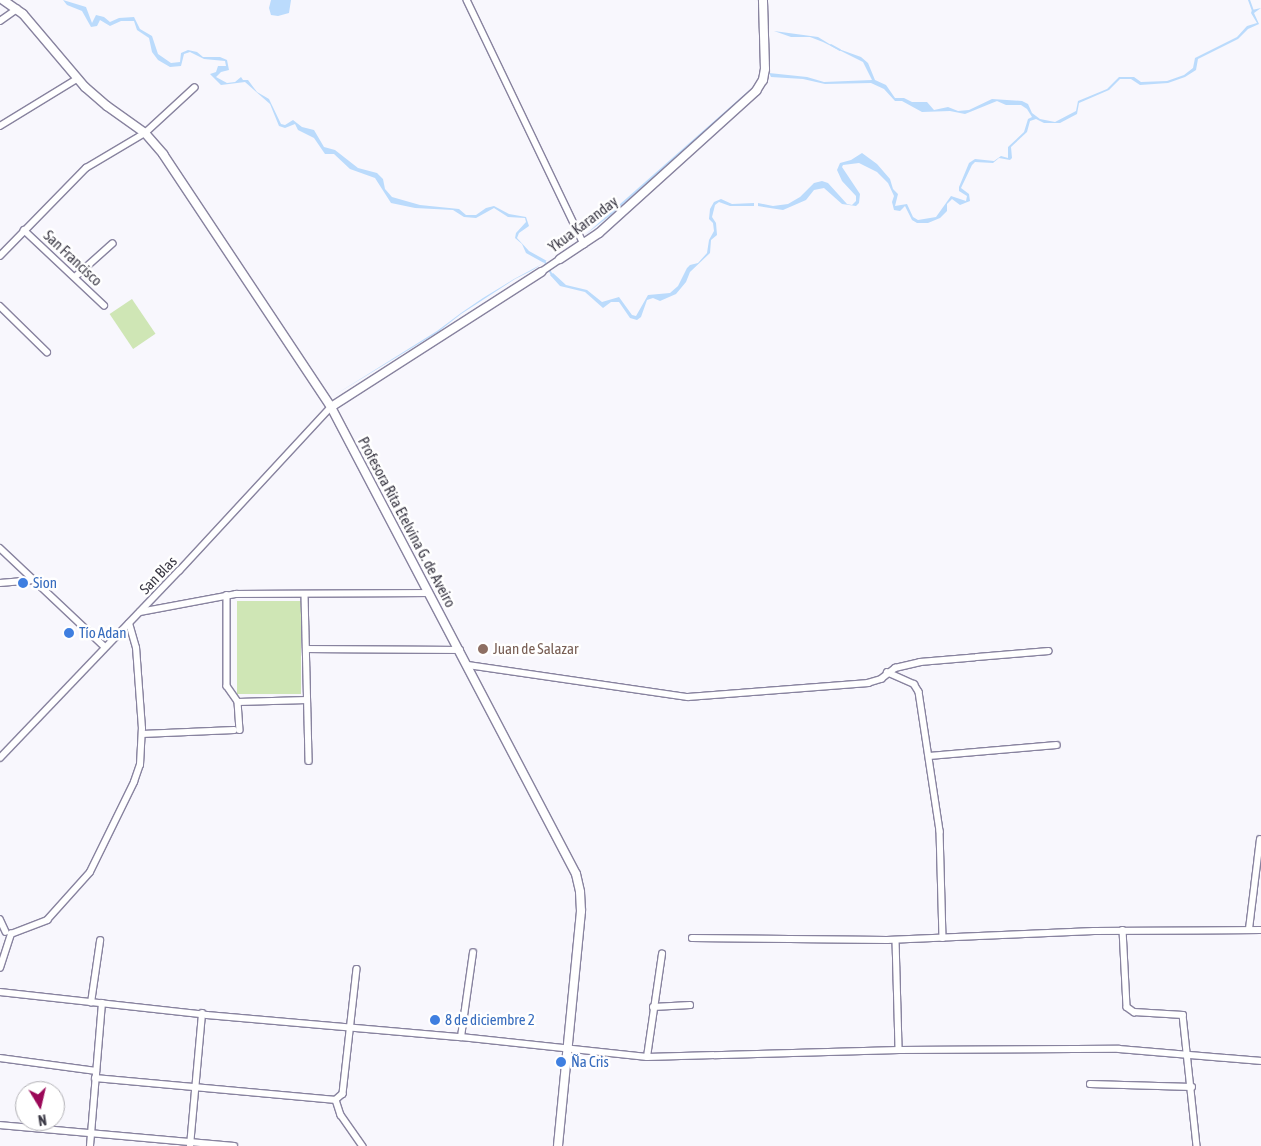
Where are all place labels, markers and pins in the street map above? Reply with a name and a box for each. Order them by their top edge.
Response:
place label: Sion [33,574,57,592]
marker: Sion [17,577,29,589]
place label: Tío Adan [79,624,127,642]
marker: Tío Adan [63,627,75,639]
place label: Juan de Salazar [493,640,578,658]
marker: Juan de Salazar [477,643,489,655]
place label: 8 de diciembre 2 [445,1011,535,1029]
marker: 8 de diciembre 2 [429,1014,441,1026]
place label: Ña Cris [571,1053,609,1071]
marker: Ña Cris [555,1056,567,1068]

